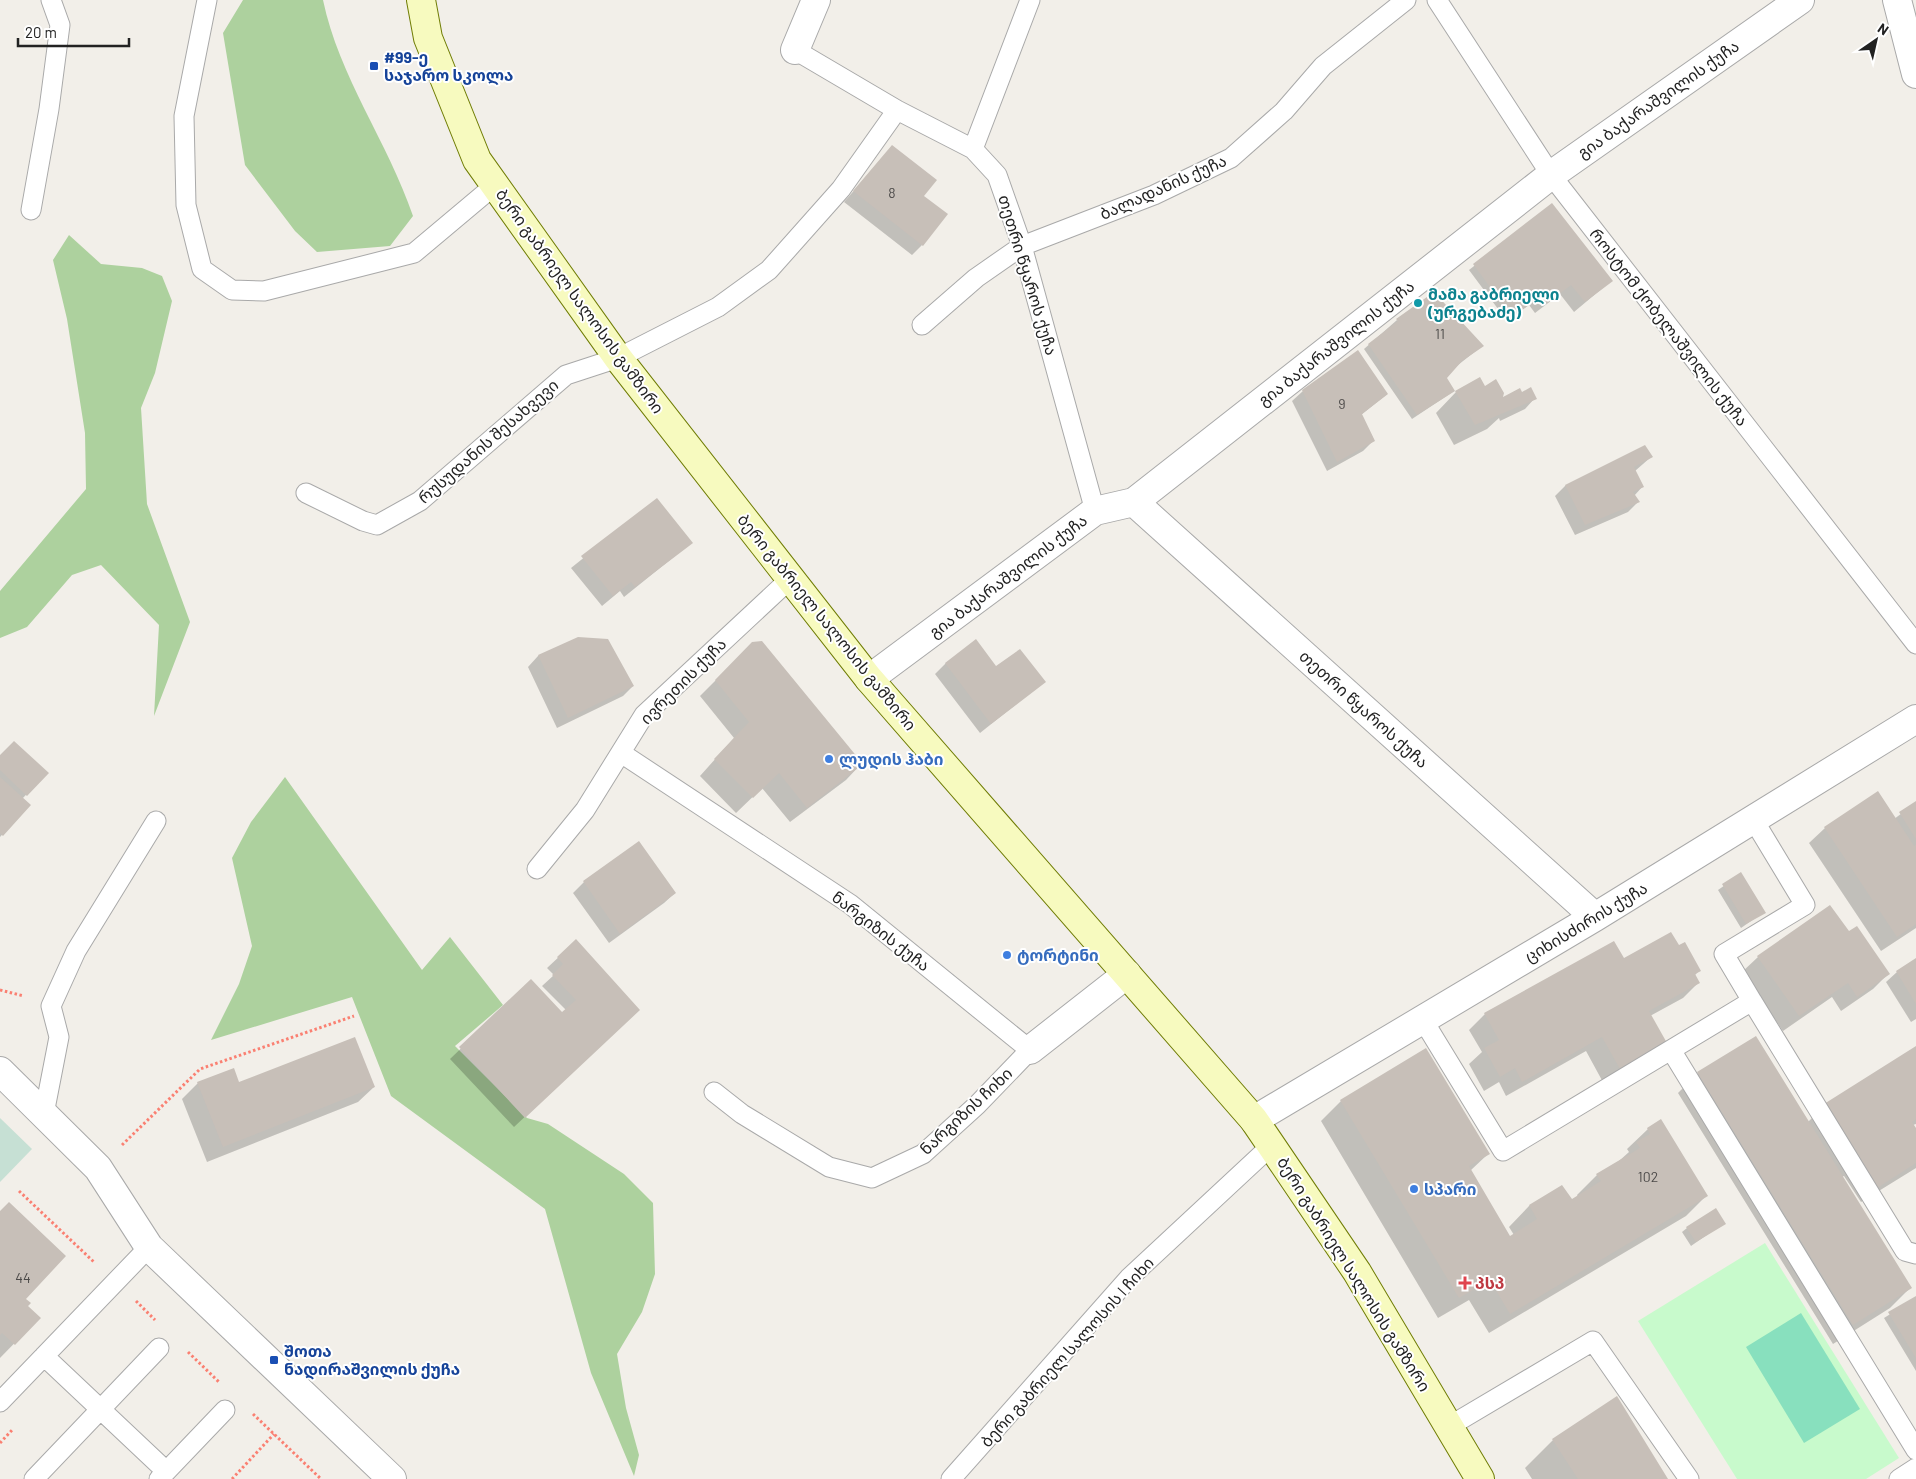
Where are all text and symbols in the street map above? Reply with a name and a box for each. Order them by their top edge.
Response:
scale bar [18,15,129,47]
north arrow [1851,15,1901,65]
text: N [1875,19,1892,38]
text: 20 m [25,23,57,41]
street label: გია ბაქარაშვილის ქუჩა [1573,35,1743,163]
place label: #99-ე საჯარო სკოლა [384,47,513,86]
marker: #99-ე საჯარო სკოლა [368,60,380,72]
street label: ბალადანის ქუჩა [1096,150,1230,225]
house number: 8 [888,184,896,201]
street label: ბერი გაბრიელ სალოსის გამზირი [491,185,668,418]
street label: თეთრი წყაროს ქუჩა [994,192,1062,358]
street label: როსტომ ქობელაშვილის ქუჩა [1585,224,1752,430]
street label: გია ბაქარაშვილის ქუჩა [1254,276,1419,411]
place label: მამა გაბრიელი (ურგებაძე) [1427,284,1560,322]
marker: მამა გაბრიელი (ურგებაძე) [1412,297,1424,309]
house number: 11 [1435,325,1445,342]
street label: რუსუდანის შესახვევი [414,375,563,508]
house number: 9 [1338,395,1346,412]
street label: ბერი გაბრიელ სალოსის გამზირი [733,510,921,735]
street label: გია ბაქარაშვილის ქუჩა [925,510,1092,643]
street label: ივრეთის ქუჩა [636,634,730,728]
street label: თეთრი წყაროს ქუჩა [1295,646,1433,772]
place label: ლუდის ჰაბი [839,749,944,770]
marker: ლუდის ჰაბი [823,753,835,765]
street label: ციხისძირის ქუჩა [1521,878,1651,966]
street label: ნარგიზის ქუჩა [828,887,934,975]
place label: ტორტინი [1017,945,1099,965]
marker: ტორტინი [1001,949,1013,961]
street label: ნარგიზის ჩიხი [916,1063,1016,1159]
street label: ბერი გაბრიელ სალოსის გამზირი [1272,1153,1435,1396]
house number: 102 [1638,1168,1658,1185]
place label: სპარი [1424,1179,1477,1198]
marker: სპარი [1408,1183,1420,1195]
street label: ბერი გაბრიელ სალოსის I ჩიხი [976,1253,1159,1452]
house number: 44 [15,1269,31,1286]
place label: პსპ [1475,1273,1504,1292]
marker: პსპ [1459,1277,1471,1289]
place label: შოთა ნადირაშვილის ქუჩა [284,1341,460,1380]
marker: შოთა ნადირაშვილის ქუჩა [268,1354,280,1366]

